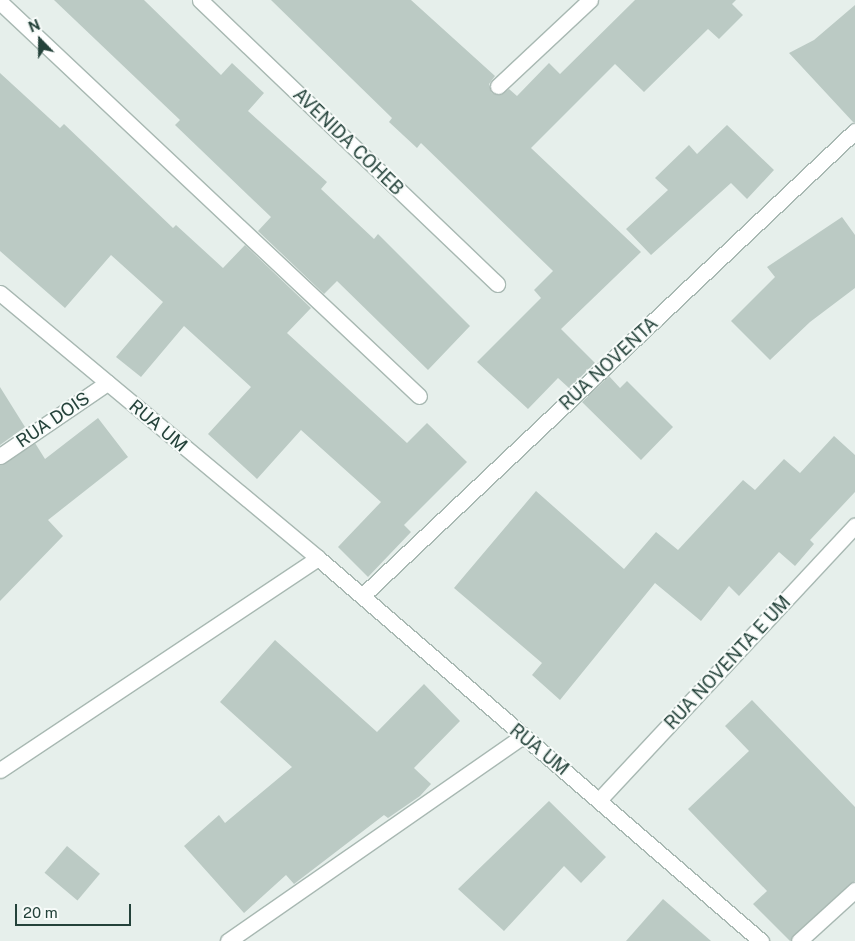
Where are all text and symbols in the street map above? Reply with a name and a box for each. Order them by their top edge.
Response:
north arrow [15,15,65,65]
text: N [26,17,42,36]
street label: AVENIDA COHEB [288,84,408,200]
street label: RUA NOVENTA [555,313,663,415]
street label: RUA DOIS [12,388,94,452]
street label: RUA UM [124,395,192,457]
street label: RUA NOVENTA E UM [661,592,795,734]
street label: RUA UM [505,720,573,780]
scale bar [18,894,134,926]
text: 20 m [23,904,58,921]

